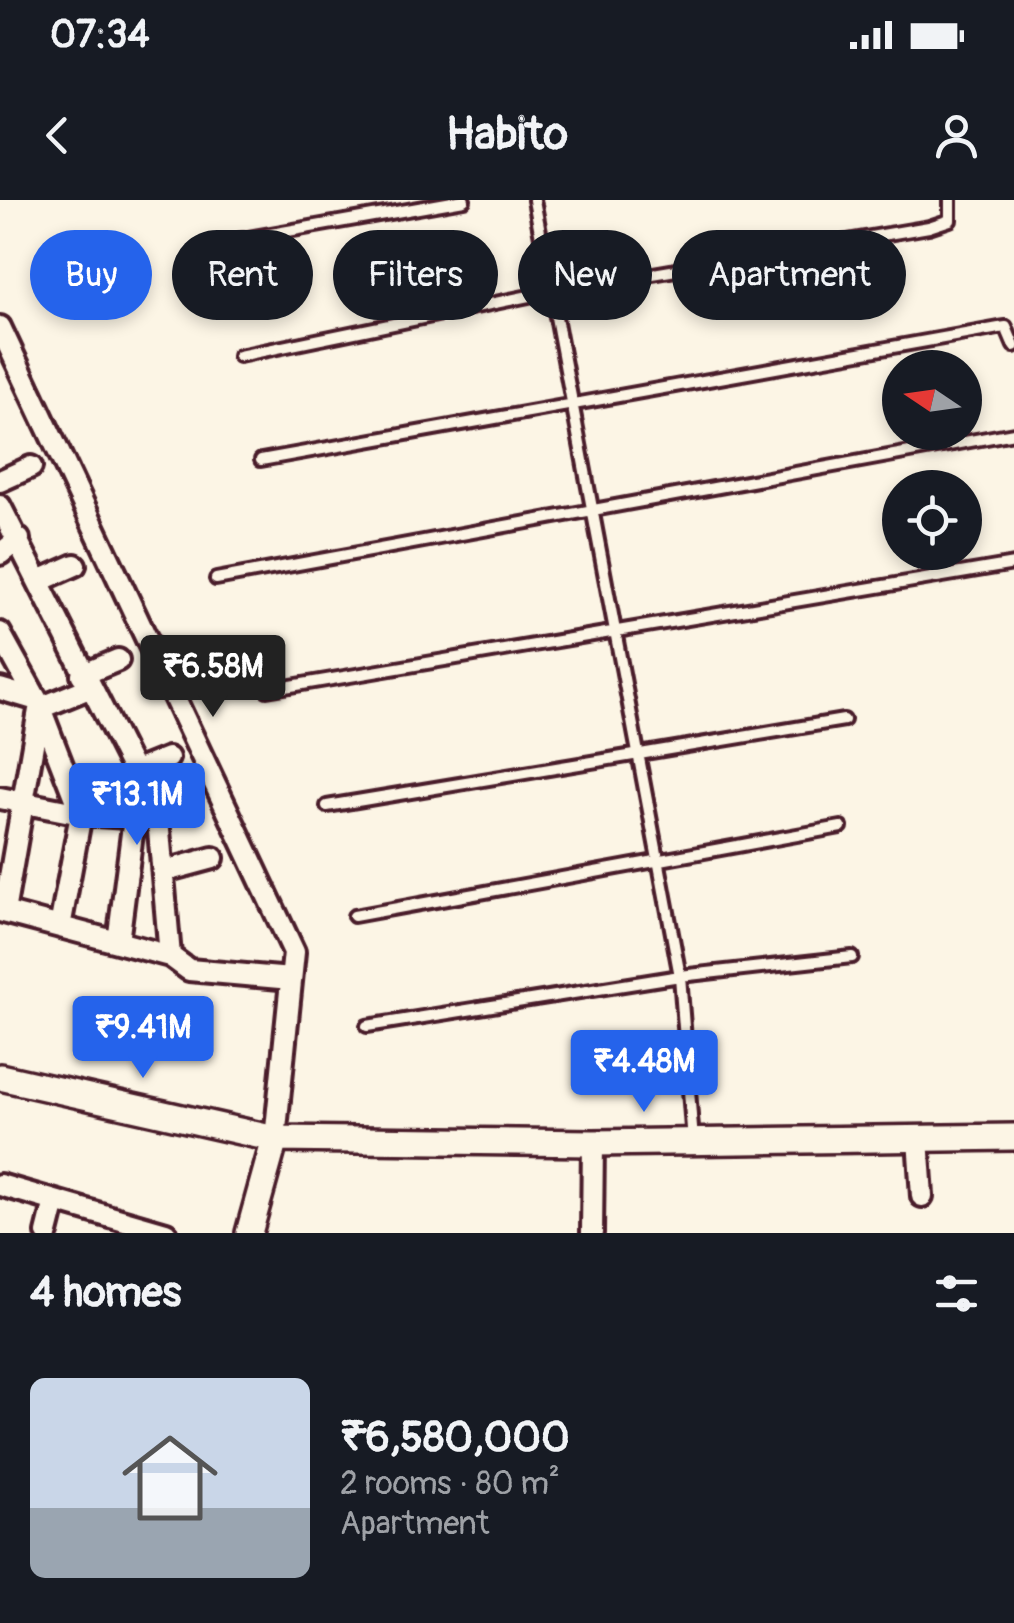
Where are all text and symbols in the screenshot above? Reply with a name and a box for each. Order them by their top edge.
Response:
text: 07:34 [50,11,149,59]
text: Habito [446,107,568,163]
icon: back [30,108,85,163]
icon: person [929,108,984,163]
chip: Buy [30,230,152,320]
chip: Rent [172,230,313,320]
chip: Filters [333,230,498,320]
chip: New [518,230,652,320]
chip: Apartment [672,230,906,320]
north arrow [882,350,982,450]
map controls [882,350,982,570]
button: locate [882,470,982,570]
pin: ₹6.58M [132,635,294,720]
text: ₹6.58M [162,647,264,687]
pin: ₹13.1M [56,763,218,848]
text: ₹13.1M [91,775,183,815]
pin: ₹9.41M [62,996,224,1081]
text: ₹9.41M [95,1008,191,1048]
pin: ₹4.48M [563,1030,725,1115]
text: ₹4.48M [593,1042,695,1082]
icon: filters [929,1266,984,1321]
text: 4 homes [30,1267,181,1319]
text: ₹6,580,000 [340,1412,570,1464]
icon: home [110,1418,230,1538]
text: 2 rooms · 80 m² [340,1464,560,1504]
text: Apartment [340,1504,489,1544]

